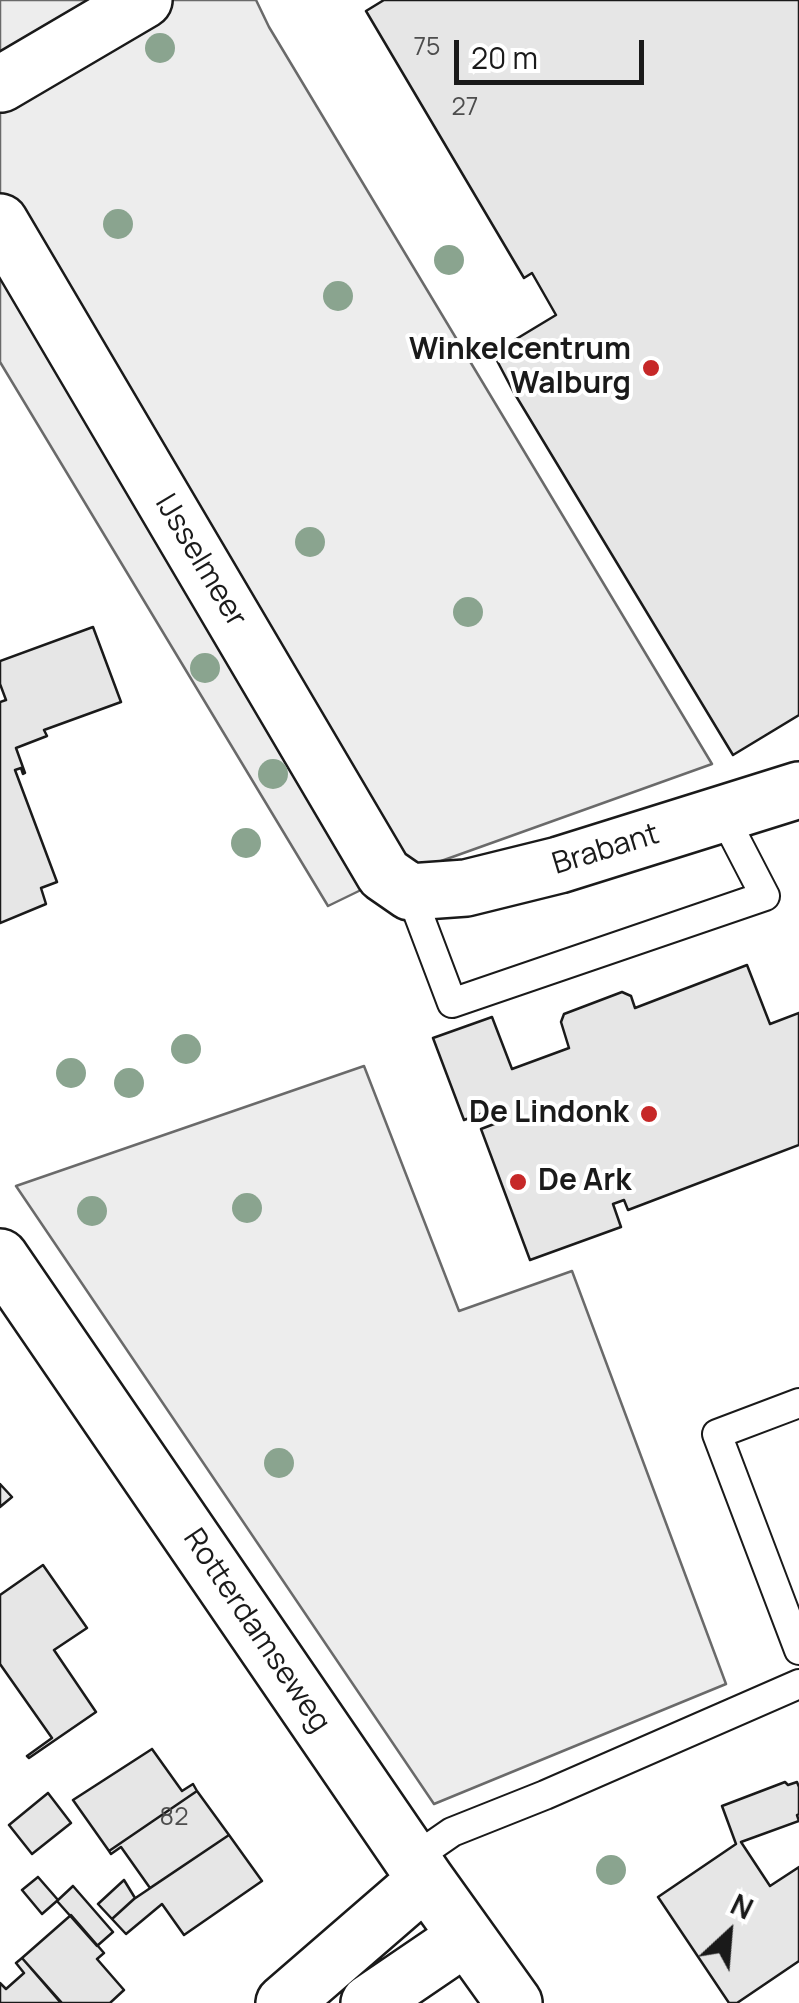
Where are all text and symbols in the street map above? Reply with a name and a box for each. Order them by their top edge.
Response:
scale bar [459,20,649,82]
house number: 75 [414,33,440,63]
text: 20 m [471,37,538,78]
house number: 27 [452,93,478,123]
place label: Winkelcentrum Walburg [409,333,631,404]
marker: Winkelcentrum Walburg [640,357,662,379]
street label: IJsselmeer [146,488,254,634]
street label: Brabant [548,817,664,883]
place label: De Lindonk [469,1096,629,1132]
marker: De Lindonk [638,1103,660,1125]
place label: De Ark [538,1164,631,1200]
marker: De Ark [507,1171,529,1193]
street label: Rotterdamseweg [175,1523,337,1739]
house number: 82 [160,1803,188,1833]
north arrow [679,1883,779,1983]
text: N [725,1885,760,1928]

